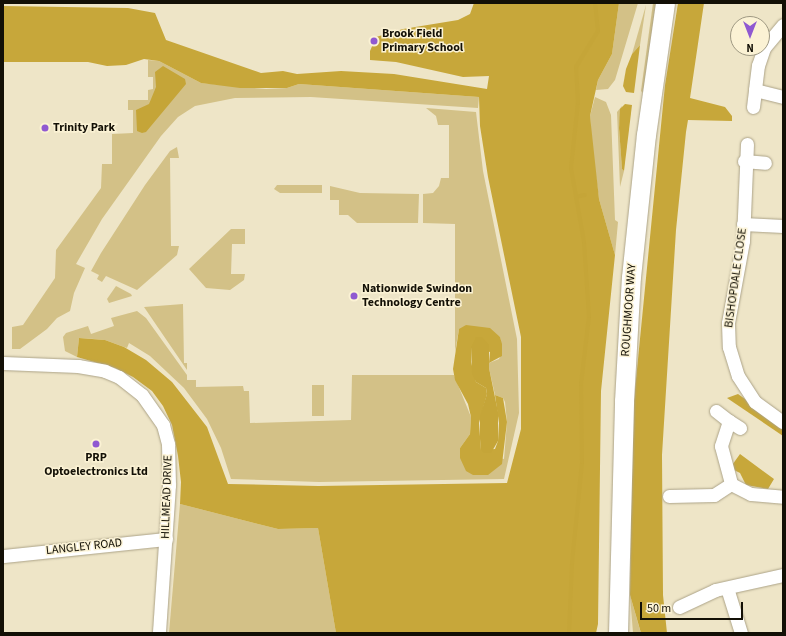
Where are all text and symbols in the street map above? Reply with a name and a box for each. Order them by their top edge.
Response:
north arrow [730,16,770,56]
place label: Brook Field Primary School [382,27,463,55]
marker: Brook Field Primary School [369,36,379,46]
text: N [746,40,754,55]
place label: Trinity Park [53,121,115,135]
marker: Trinity Park [40,123,50,133]
street label: BISHOPDALE CLOSE [722,227,750,329]
street label: ROUGHMOOR WAY [619,263,639,357]
place label: Nationwide Swindon Technology Centre [362,282,472,310]
marker: Nationwide Swindon Technology Centre [349,291,359,301]
marker: PRP Optoelectronics Ltd [91,439,101,449]
place label: PRP Optoelectronics Ltd [44,451,148,479]
street label: HILLMEAD DRIVE [158,455,176,539]
street label: LANGLEY ROAD [45,536,123,558]
scale bar [642,594,745,620]
text: 50 m [647,600,671,617]

